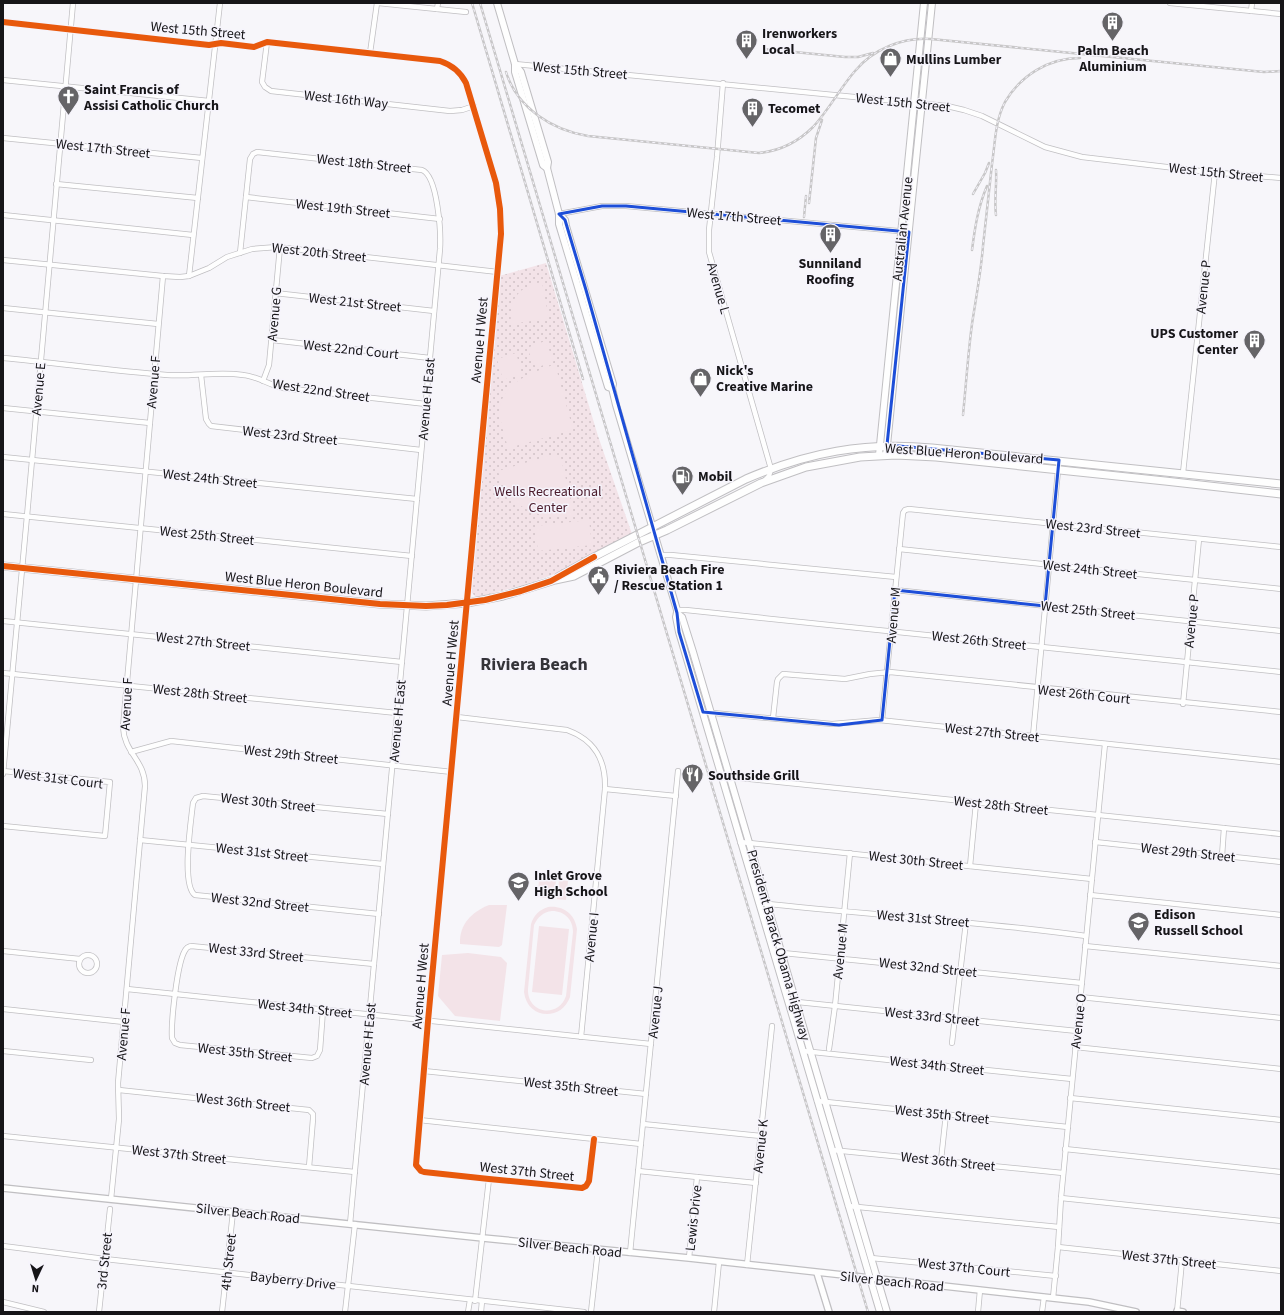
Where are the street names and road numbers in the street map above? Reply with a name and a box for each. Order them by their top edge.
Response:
street label: West 15th Street [150,17,246,45]
street label: West 15th Street [532,57,628,85]
street label: West 16th Way [303,86,389,114]
street label: West 15th Street [855,88,952,118]
street label: West 17th Street [55,134,152,164]
street label: West 18th Street [316,149,413,179]
street label: West 15th Street [1168,158,1265,188]
street label: Australian Avenue [888,176,918,282]
street label: West 19th Street [295,194,392,224]
street label: West 17th Street [686,203,782,231]
street label: West 20th Street [271,238,368,268]
street label: Avenue P [1191,259,1217,315]
street label: Avenue L [701,260,735,317]
street label: Avenue G [263,286,287,342]
street label: West 21st Street [308,288,403,318]
street label: Avenue H West [466,296,494,384]
street label: West 22nd Court [302,335,400,365]
street label: Avenue F [142,355,166,409]
street label: Avenue H East [413,357,441,441]
street label: Avenue E [27,362,51,417]
street label: West 22nd Street [271,374,371,408]
street label: West 23rd Street [241,421,339,451]
street label: West Blue Heron Boulevard [884,438,1044,470]
street label: West 24th Street [162,464,259,494]
street label: West 23rd Street [1044,514,1142,544]
street label: West 25th Street [159,521,256,551]
street label: West 24th Street [1042,555,1139,585]
street label: West Blue Heron Boulevard [224,567,384,603]
street label: Avenue M [882,586,906,644]
street label: Avenue P [1179,593,1205,649]
street label: West 25th Street [1040,596,1137,626]
street label: Avenue H West [437,619,465,707]
street label: West 26th Street [931,626,1028,656]
street label: West 27th Street [155,627,252,657]
street label: Avenue F [116,677,138,731]
street label: West 28th Street [152,679,249,709]
street label: Avenue H East [384,679,412,763]
street label: West 26th Court [1037,680,1131,710]
street label: West 27th Street [944,718,1041,748]
street label: West 29th Street [243,740,340,770]
street label: West 31st Court [12,764,104,794]
street label: West 30th Street [220,788,317,818]
street label: West 28th Street [953,791,1050,821]
street label: West 31st Street [215,838,310,868]
street label: West 29th Street [1140,838,1237,868]
street label: West 30th Street [868,846,965,876]
street label: President Barack Obama Highway [741,847,815,1044]
street label: West 32nd Street [210,888,310,918]
street label: West 31st Street [876,905,970,933]
street label: Avenue I [579,911,605,963]
street label: Avenue M [828,922,854,980]
street label: West 33rd Street [207,938,305,968]
street label: Avenue H West [407,942,435,1030]
street label: West 32nd Street [878,953,978,983]
street label: Avenue J [643,985,669,1039]
street label: Avenue O [1066,993,1092,1050]
street label: West 34th Street [257,994,354,1024]
street label: Avenue H East [354,1002,382,1086]
street label: West 33rd Street [883,1002,981,1032]
street label: Avenue F [112,1007,136,1061]
street label: West 35th Street [197,1038,294,1068]
street label: West 34th Street [889,1051,986,1081]
street label: West 35th Street [523,1072,620,1102]
street label: West 36th Street [195,1088,292,1118]
street label: West 35th Street [894,1100,991,1130]
street label: Avenue K [748,1117,774,1174]
street label: West 37th Street [131,1140,228,1170]
street label: West 36th Street [900,1147,997,1177]
street label: West 37th Street [479,1157,576,1187]
street label: Lewis Drive [681,1184,707,1252]
street label: Silver Beach Road [195,1199,301,1229]
street label: 3rd Street [92,1231,118,1291]
street label: 4th Street [216,1232,242,1292]
street label: Silver Beach Road [517,1233,623,1263]
street label: West 37th Street [1121,1245,1218,1275]
street label: West 37th Court [917,1253,1011,1283]
street label: Bayberry Drive [249,1267,337,1295]
street label: Silver Beach Road [839,1267,945,1297]

